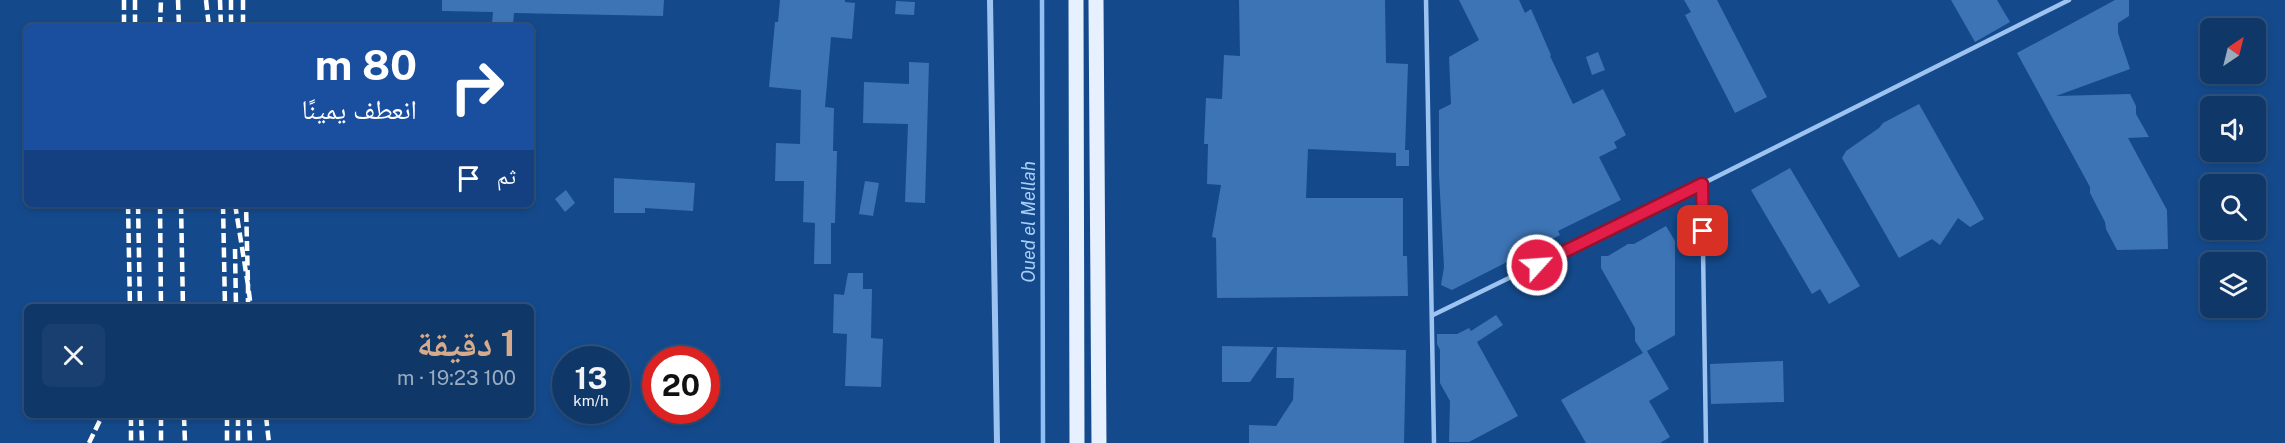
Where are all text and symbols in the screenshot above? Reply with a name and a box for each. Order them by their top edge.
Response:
north arrow [2200,18,2266,84]
map controls [2200,18,2266,318]
text: 80 m [315,40,417,89]
icon: right [438,48,516,126]
text: انعطف يمينًا [302,93,417,125]
button: sound [2200,96,2266,162]
water label: Oued el Mellah [1018,161,1039,283]
icon: arrive [452,162,485,195]
text: ثم [497,163,516,189]
button: search [2200,174,2266,240]
pin [1677,205,1728,256]
icon: arrive [1686,214,1719,247]
position arrow [1505,233,1569,297]
button: layers [2200,252,2266,318]
text: 1 دقيقة [417,322,516,364]
button: close [42,324,105,387]
speed limit sign: 20 [642,346,720,424]
text: 13 [575,360,607,396]
text: 100 m · 19:23 [397,366,516,390]
text: km/h [573,392,609,409]

